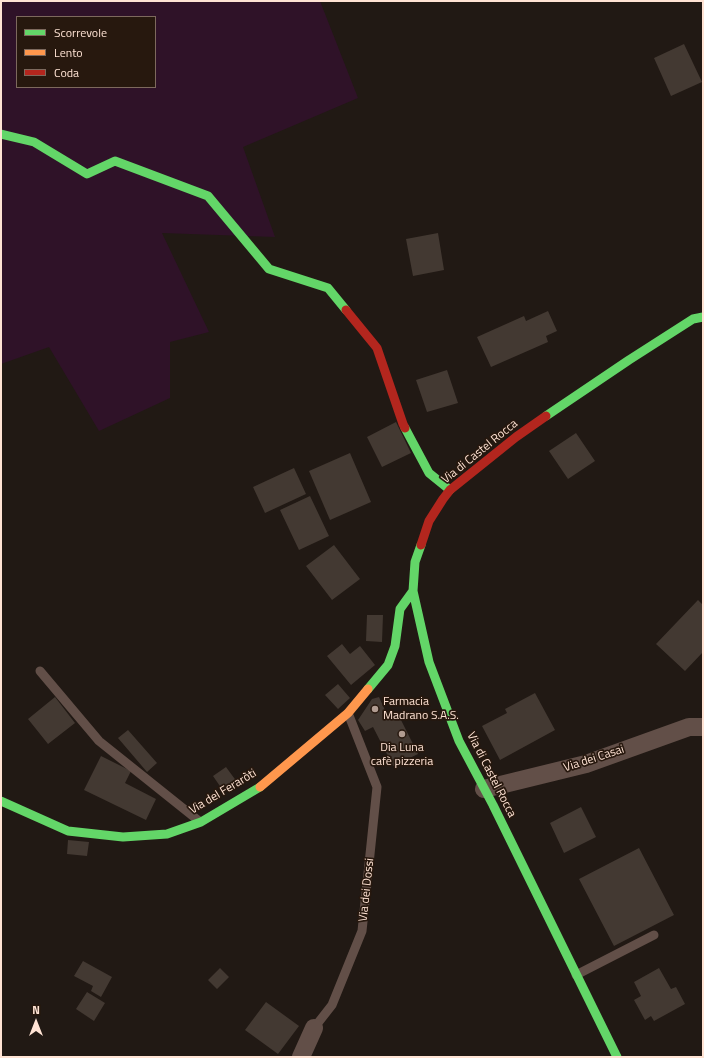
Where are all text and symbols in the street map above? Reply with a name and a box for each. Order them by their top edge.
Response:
legend [16,16,156,88]
text: Scorrevole [54,23,107,42]
text: Lento [54,43,83,62]
text: Coda [54,63,79,82]
street label: Via di Castel Rocca [439,417,521,487]
place label: Farmacia Madrano S.A.S. [383,695,459,723]
marker: Farmacia Madrano S.A.S. [370,704,380,714]
marker: Dia Luna cafè pizzeria [397,729,407,739]
street label: Via di Castel Rocca [463,730,519,820]
place label: Dia Luna cafè pizzeria [371,741,433,769]
street label: Via dei Casai [562,742,626,776]
street label: Via del Feraròti [187,766,259,818]
street label: Via dei Dossi [357,858,377,922]
north arrow [16,1002,56,1042]
text: N [32,1002,40,1018]

